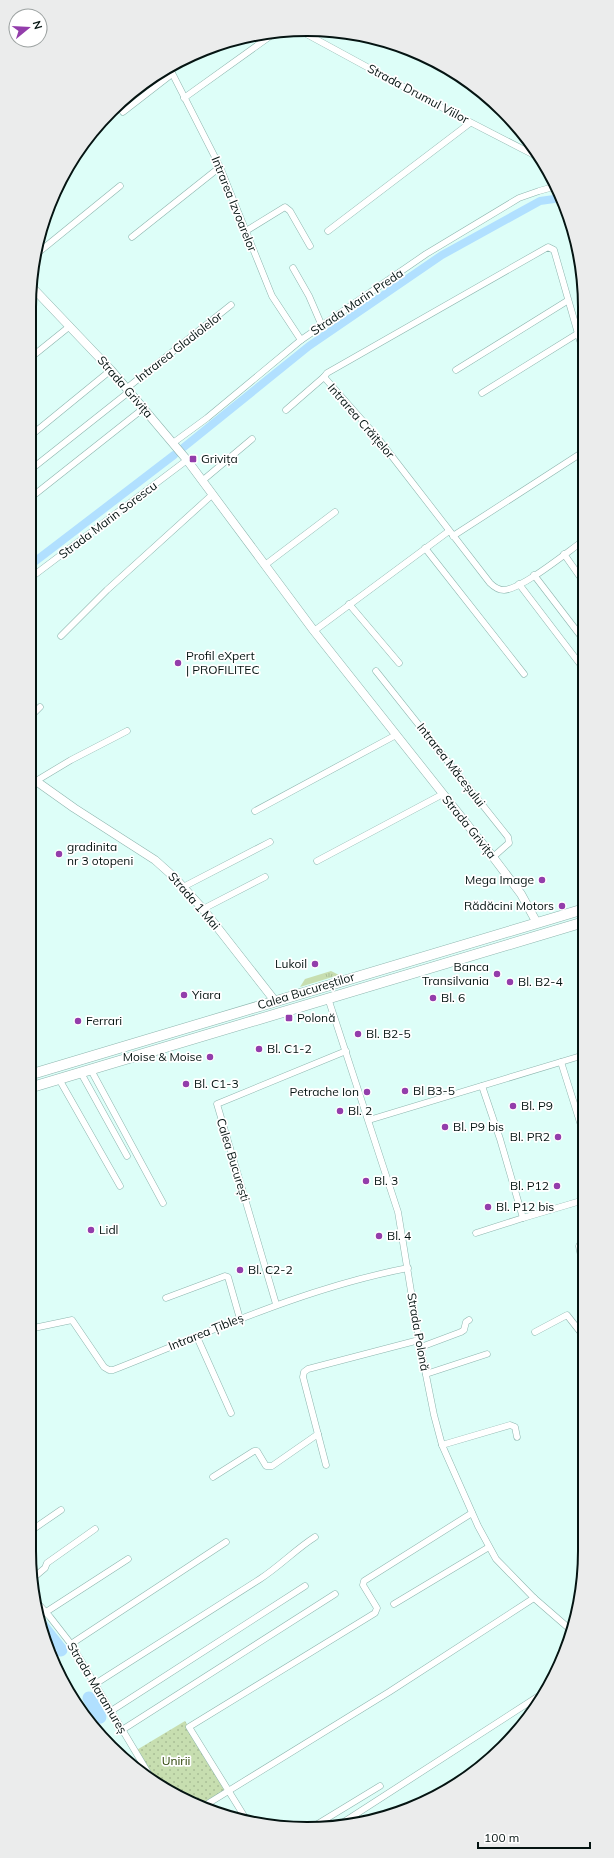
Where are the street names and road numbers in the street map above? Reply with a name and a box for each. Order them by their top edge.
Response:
street label: Strada Drumul Viilor [365,61,472,127]
street label: Intrarea Izvoarelor [209,154,261,254]
street label: Strada Marin Preda [308,265,406,338]
street label: Intrarea Gladiolelor [132,308,226,385]
street label: Strada Grivița [94,353,156,421]
street label: Intrarea Crăițelor [324,380,398,462]
street label: Strada Marin Sorescu [55,478,160,562]
street label: Intrarea Măceșului [413,720,489,810]
street label: Strada Grivița [438,792,500,862]
street label: Strada 1 Mai [165,869,224,933]
street label: Calea Bucureștilor [256,968,357,1013]
street label: Calea București [213,1116,253,1204]
street label: Strada Polonă [404,1292,433,1372]
street label: Intrarea Țibleș [166,1310,246,1354]
street label: Strada Maramureș [63,1639,131,1737]

